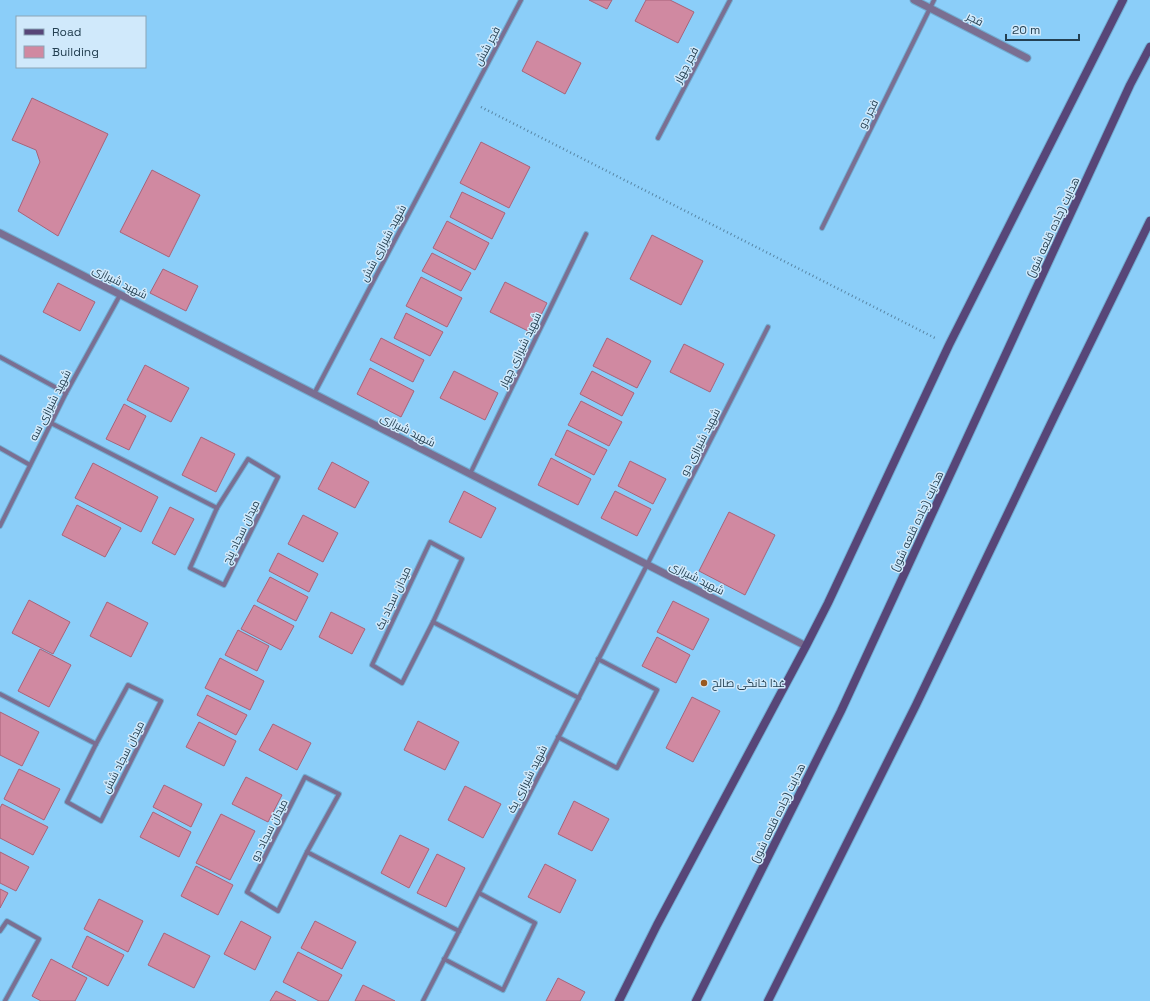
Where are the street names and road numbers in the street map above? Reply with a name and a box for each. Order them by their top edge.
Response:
street label: فجر [964,9,986,29]
street label: فجر شش [471,24,503,68]
street label: فجر چهار [670,45,701,86]
street label: فجر دو [855,97,881,131]
street label: هدایت (جاده قلعه شور) [1024,175,1082,279]
street label: شهید شیرازی شش [357,202,409,284]
street label: شهید شیرازی [90,262,150,302]
street label: شهید شیرازی چهار [495,310,544,391]
street label: شهید شیرازی سه [26,367,74,443]
street label: شهید شیرازی دو [677,406,723,478]
street label: شهید شیرازی [378,410,438,450]
street label: هدایت (جاده قلعه شور) [888,469,946,573]
street label: میدان سجاد پنج [219,498,263,567]
street label: شهید شیرازی [667,558,727,598]
street label: میدان سجاد یک [372,564,414,632]
street label: میدان سجاد شش [99,719,147,795]
street label: شهید شیرازی یک [504,743,550,815]
street label: هدایت (جاده قلعه شور) [748,761,808,865]
street label: میدان سجاد دو [247,797,291,863]

